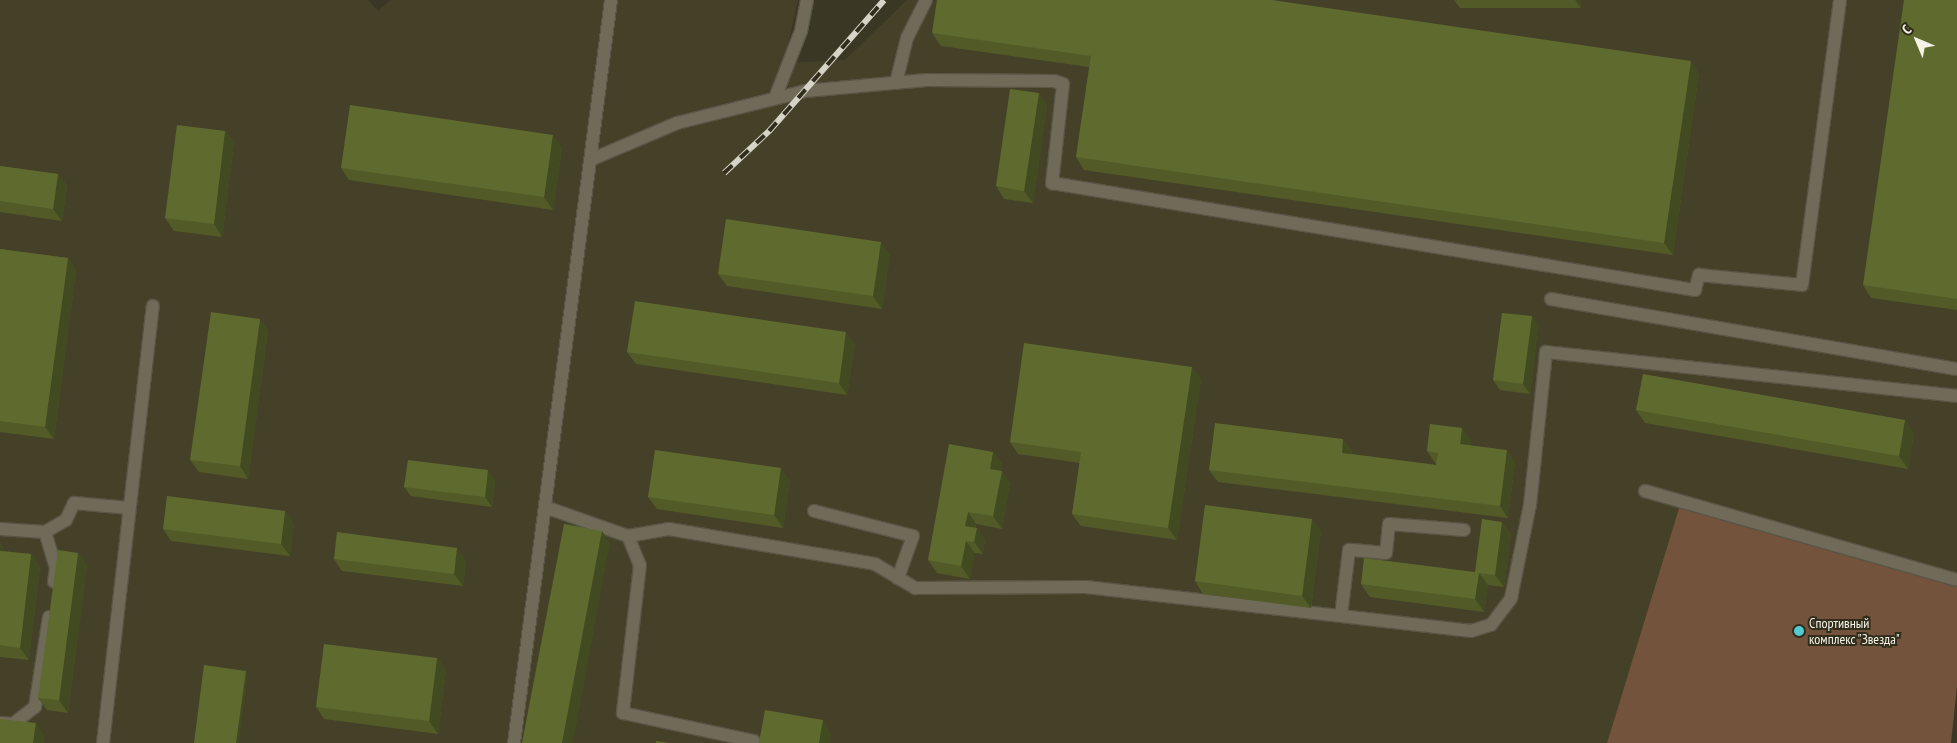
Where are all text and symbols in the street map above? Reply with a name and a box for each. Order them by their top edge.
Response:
north arrow [1892,15,1942,65]
text: С [1898,21,1915,38]
place label: Спортивный комплекс "Звезда" [1809,615,1901,648]
marker: Спортивный комплекс "Звезда" [1793,625,1805,637]

